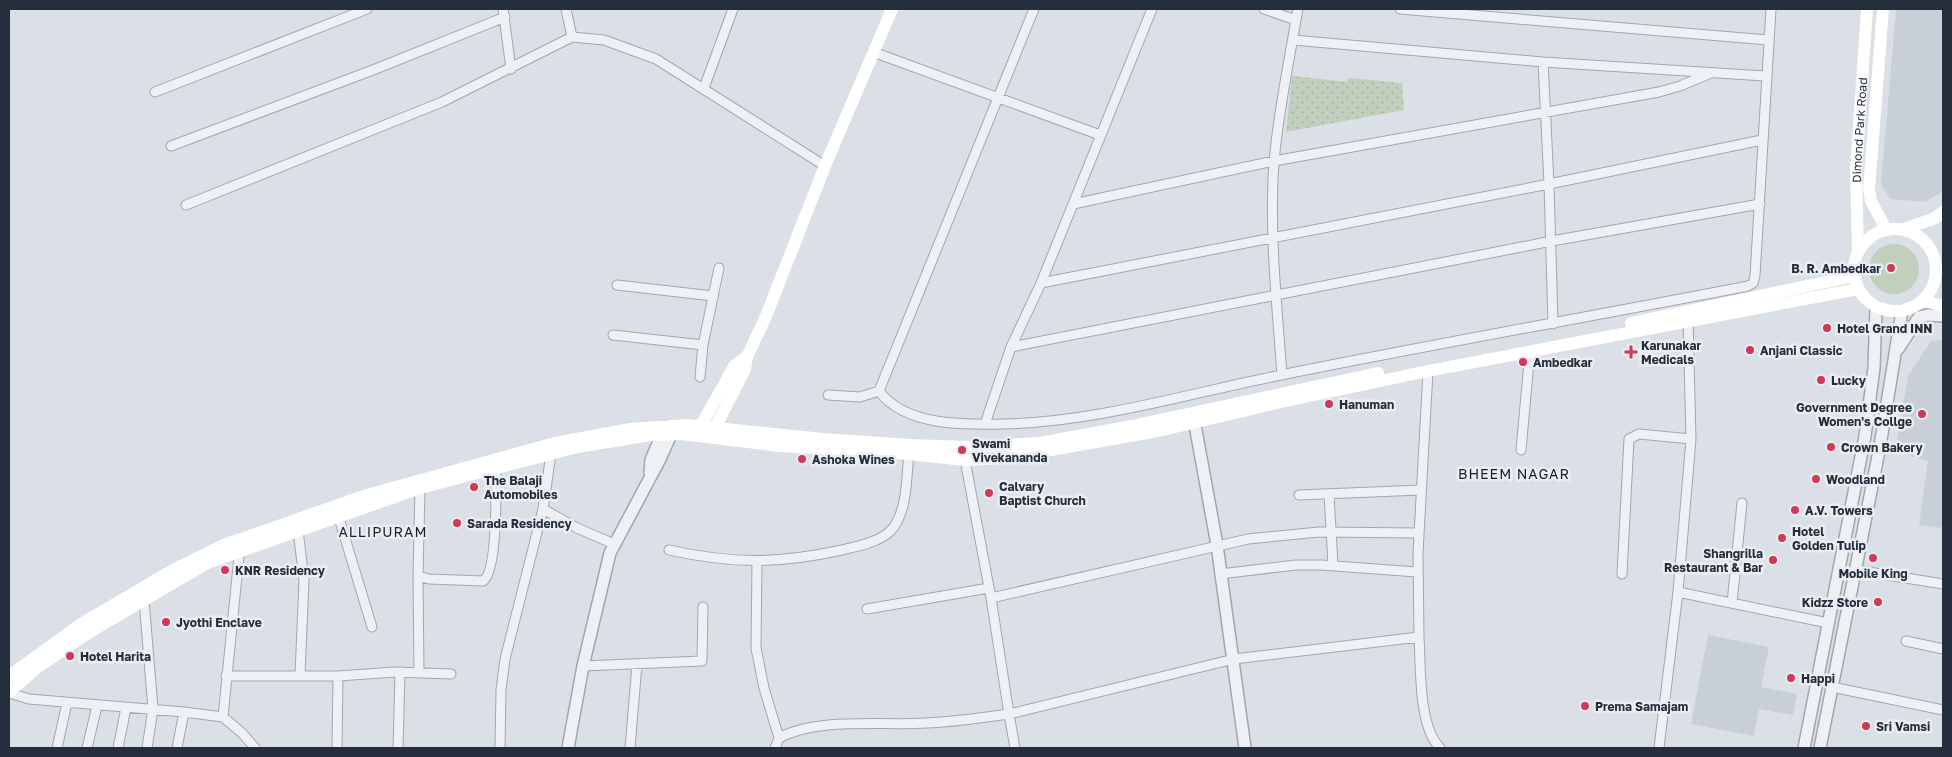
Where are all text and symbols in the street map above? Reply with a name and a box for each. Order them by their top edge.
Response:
street label: Dimond Park Road [1848,77,1870,183]
place label: B. R. Ambedkar [1791,261,1881,276]
marker: B. R. Ambedkar [1885,262,1897,274]
place label: Hotel Grand INN [1837,321,1932,336]
marker: Hotel Grand INN [1821,322,1833,334]
place label: Karunakar Medicals [1641,338,1701,367]
place label: Anjani Classic [1760,343,1843,358]
marker: Anjani Classic [1744,344,1756,356]
marker: Karunakar Medicals [1625,346,1637,358]
place label: Ambedkar [1533,355,1593,370]
marker: Ambedkar [1517,356,1529,368]
place label: Lucky [1831,373,1867,388]
marker: Lucky [1815,374,1827,386]
place label: Hanuman [1339,397,1394,412]
marker: Hanuman [1323,398,1335,410]
place label: Government Degree Women's Collge [1796,400,1912,429]
marker: Government Degree Women's Collge [1916,408,1928,420]
place label: Swami Vivekananda [972,436,1048,465]
place label: Crown Bakery [1841,440,1924,455]
marker: Crown Bakery [1825,441,1837,453]
marker: Swami Vivekananda [956,444,968,456]
place label: Ashoka Wines [812,452,895,467]
marker: Ashoka Wines [796,453,808,465]
district label: BHEEM NAGAR [1458,465,1570,482]
place label: Woodland [1826,472,1885,487]
place label: The Balaji Automobiles [484,473,558,502]
marker: Woodland [1810,473,1822,485]
place label: Calvary Baptist Church [999,479,1086,508]
marker: The Balaji Automobiles [468,481,480,493]
marker: Calvary Baptist Church [983,487,995,499]
place label: A.V. Towers [1805,503,1873,518]
marker: A.V. Towers [1789,504,1801,516]
place label: Sarada Residency [467,516,572,531]
marker: Sarada Residency [451,517,463,529]
district label: ALLIPURAM [338,523,428,540]
place label: Hotel Golden Tulip [1792,524,1866,553]
marker: Hotel Golden Tulip [1776,532,1788,544]
place label: Shangrilla Restaurant & Bar [1664,546,1763,575]
marker: Mobile King [1867,552,1879,564]
marker: Shangrilla Restaurant & Bar [1767,554,1779,566]
place label: KNR Residency [235,563,326,578]
marker: KNR Residency [219,564,231,576]
place label: Mobile King [1838,566,1908,581]
place label: Kidzz Store [1802,595,1868,610]
marker: Kidzz Store [1872,596,1884,608]
place label: Jyothi Enclave [176,615,262,630]
marker: Jyothi Enclave [160,616,172,628]
place label: Hotel Harita [80,649,151,664]
marker: Hotel Harita [64,650,76,662]
place label: Happi [1801,671,1835,686]
marker: Happi [1785,672,1797,684]
place label: Prema Samajam [1595,699,1688,714]
marker: Prema Samajam [1579,700,1591,712]
place label: Sri Vamsi [1876,719,1930,734]
marker: Sri Vamsi [1860,720,1872,732]

